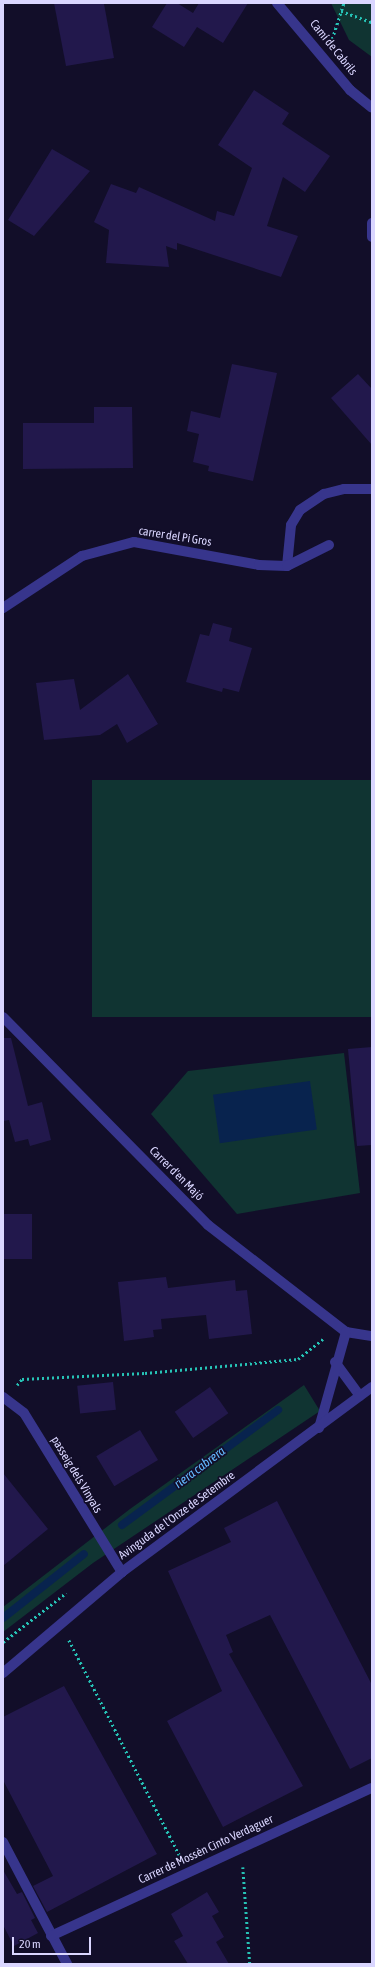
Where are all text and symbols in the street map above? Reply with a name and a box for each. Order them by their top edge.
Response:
street label: Camí de Cabrils [306,17,360,79]
street label: carrer del Pi Gros [138,524,212,550]
street label: Carrer d'en Majó [146,1144,206,1204]
street label: passeig dels Vinyals [47,1434,105,1516]
water label: riera cabrera [171,1444,229,1492]
street label: Avinguda de l'Onze de Setembre [116,1469,238,1563]
street label: Carrer de Mossèn Cinto Verdaguer [136,1812,276,1888]
scale bar [14,1929,93,1955]
text: 20 m [19,1937,41,1951]

